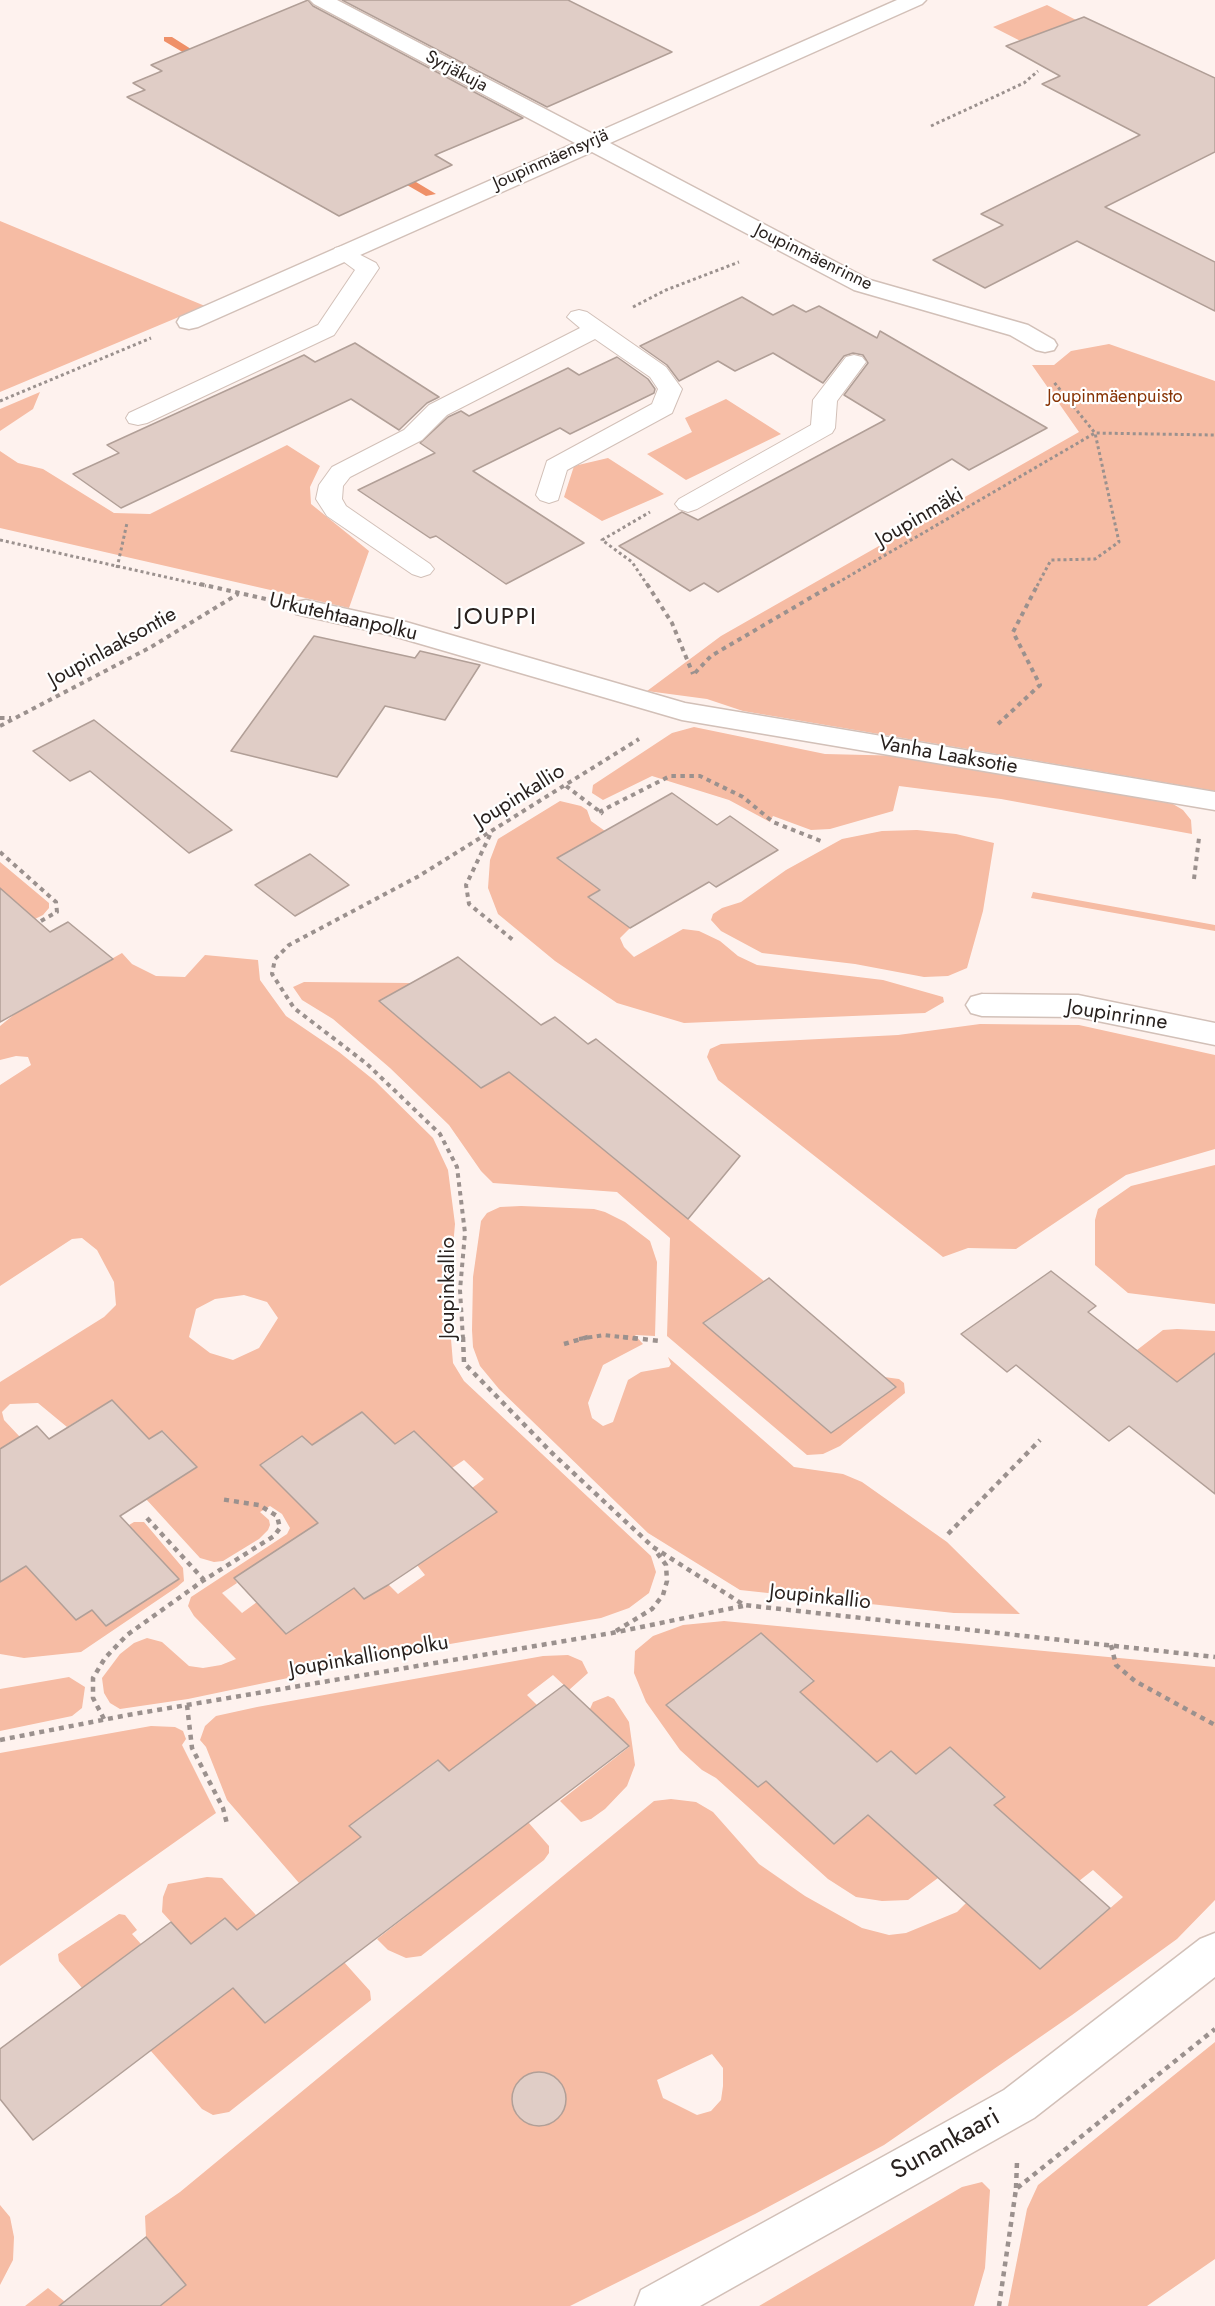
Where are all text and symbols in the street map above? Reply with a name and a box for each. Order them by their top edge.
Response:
street label: Syrjäkuja [421,47,491,97]
street label: Joupinmäensyrjä [490,125,612,195]
street label: Joupinmäenrinne [751,220,875,296]
park label: Joupinmäenpuisto [1047,387,1183,409]
street label: Joupinmäki [872,483,968,553]
street label: Urkutehtaanpolku [266,589,420,647]
street label: Joupinlaaksontie [45,602,181,694]
district label: JOUPPI [457,604,537,632]
street label: Vanha Laaksotie [877,731,1019,781]
street label: Joupinkallio [470,759,570,835]
street label: Joupinrinne [1065,996,1169,1036]
street label: Joupinkallio [436,1237,462,1339]
street label: Joupinkallio [768,1580,872,1616]
street label: Joupinkallionpolku [287,1631,451,1683]
street label: Sunankaari [886,2102,1006,2188]

